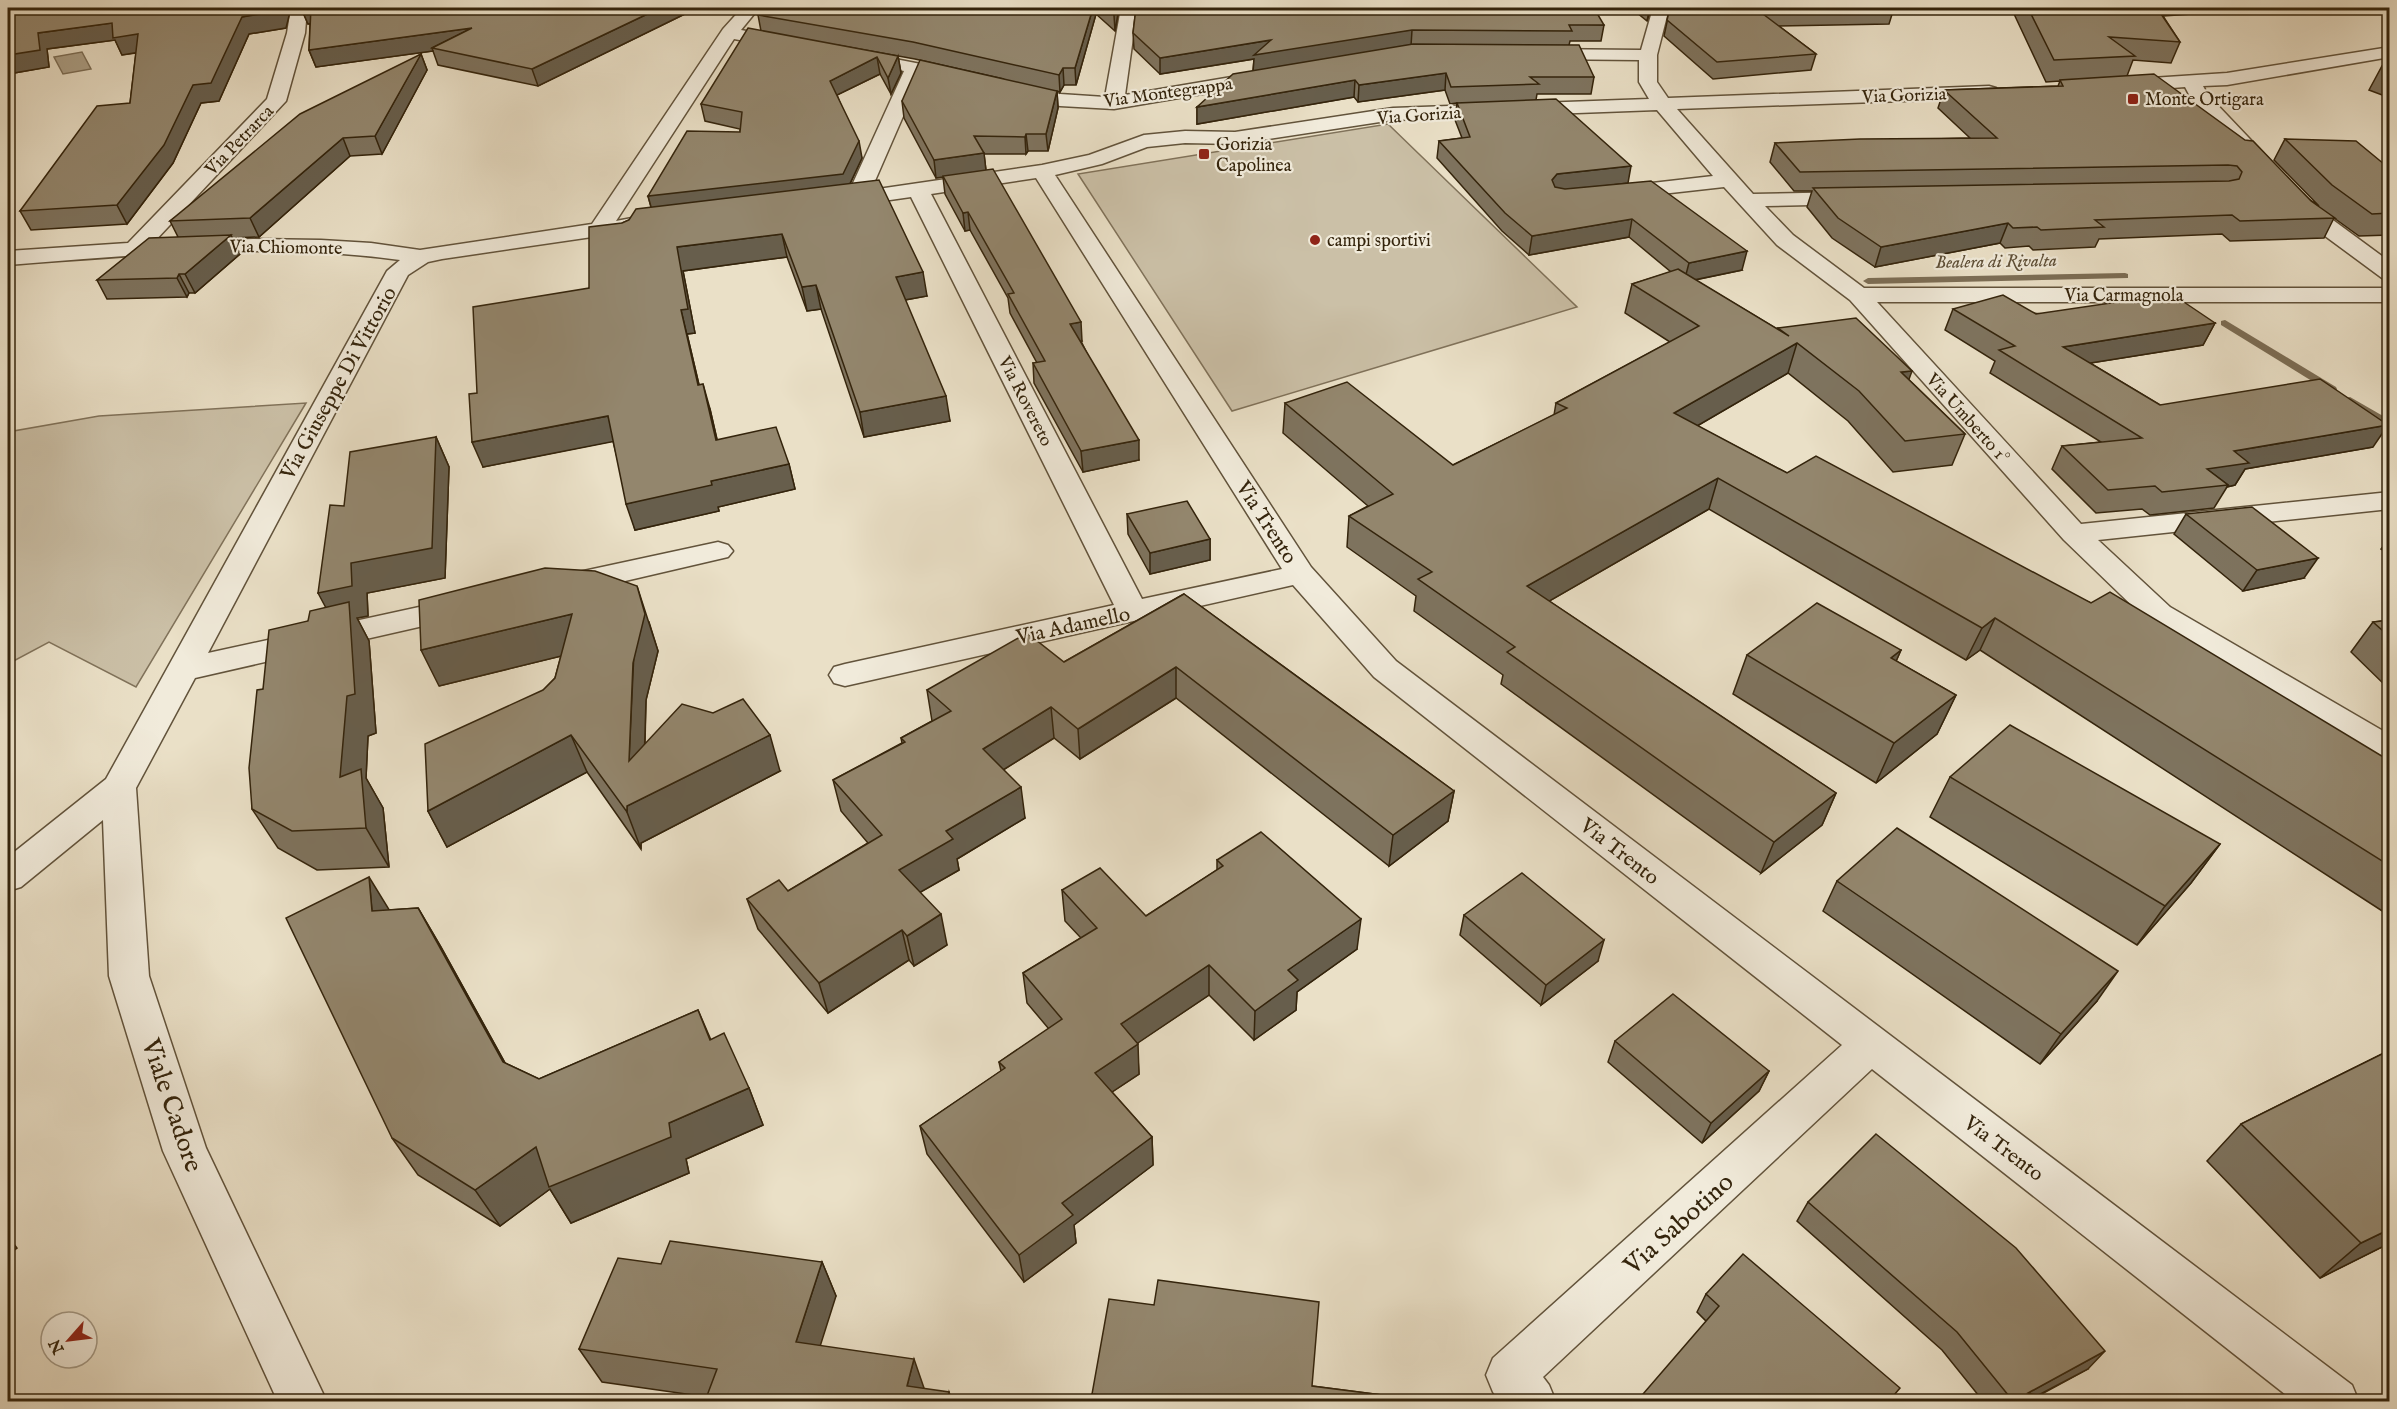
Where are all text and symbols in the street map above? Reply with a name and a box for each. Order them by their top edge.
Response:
street label: Via Montegrappa [1101,73,1234,114]
street label: Via Gorizia [1860,84,1947,110]
place label: Monte Ortigara [2145,89,2264,112]
marker: Monte Ortigara [2126,92,2140,106]
street label: Via Petrarca [200,101,280,182]
street label: Via Gorizia [1375,102,1462,131]
place label: Gorizia Capolinea [1216,134,1292,178]
marker: Gorizia Capolinea [1197,147,1211,161]
place label: campi sportivi [1327,230,1431,253]
marker: campi sportivi [1308,233,1322,247]
street label: Via Chiomonte [228,236,342,261]
water label: Bealera di Rivalta [1935,250,2057,275]
street label: Via Giuseppe Di Vittorio [275,282,404,486]
street label: Via Carmagnola [2064,285,2184,308]
street label: Via Rovereto [992,352,1057,451]
street label: Via Umberto 1° [1920,368,2014,469]
street label: Via Trento [1228,475,1303,569]
street label: Via Adamello [1013,601,1133,652]
street label: Via Trento [1573,812,1664,892]
street label: Viale Cadore [133,1034,210,1177]
street label: Via Trento [1957,1110,2049,1188]
street label: Via Sabotino [1616,1166,1741,1283]
north arrow [39,1310,99,1370]
text: N [45,1335,70,1358]

